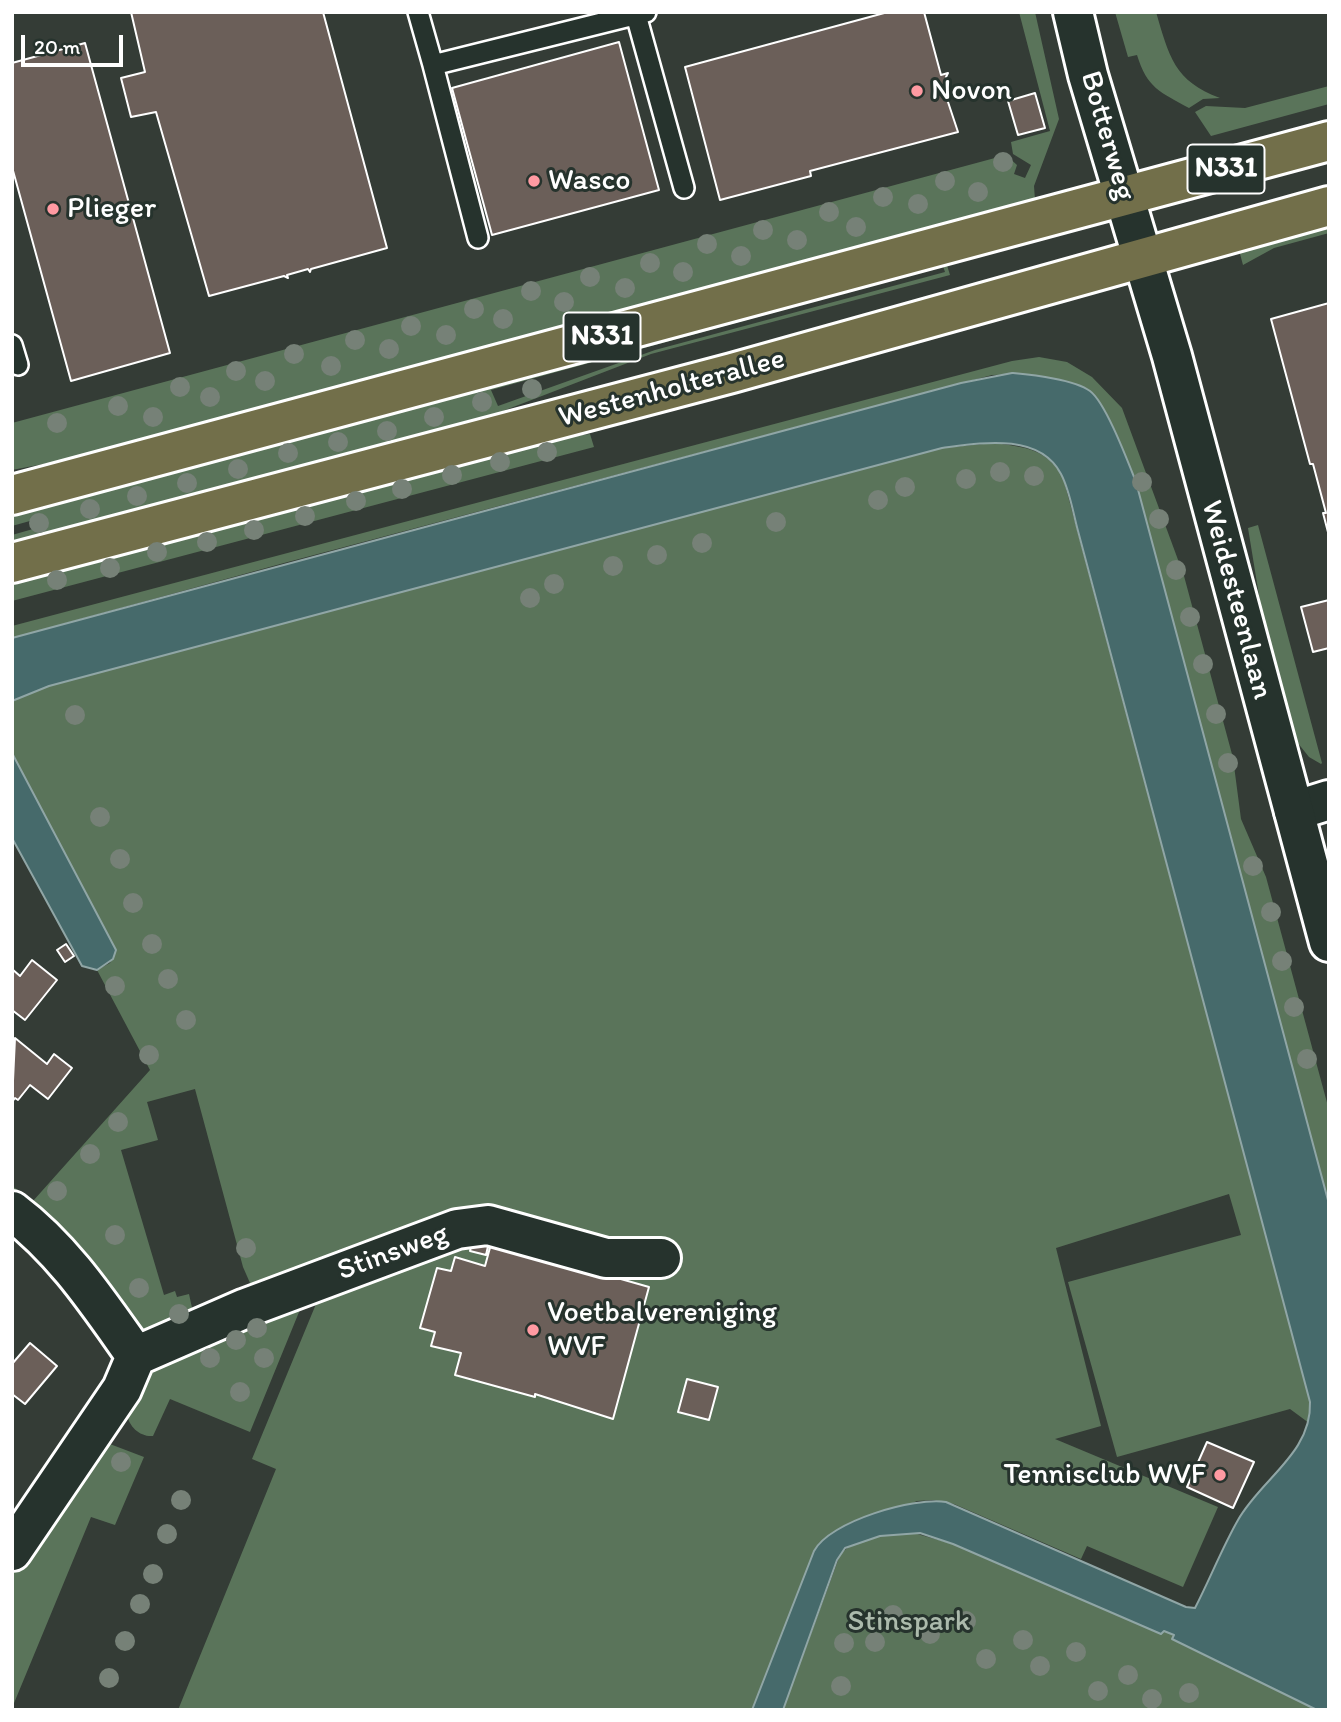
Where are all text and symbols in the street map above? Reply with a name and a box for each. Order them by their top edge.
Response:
scale bar [24,21,126,65]
text: 20 m [34,34,80,59]
street label: Botterweg [1071,67,1143,205]
place label: Novon [931,73,1012,109]
marker: Novon [909,83,925,99]
road number: N331 [1188,144,1264,194]
place label: Wasco [548,163,630,199]
marker: Wasco [526,173,542,189]
place label: Plieger [67,191,156,227]
marker: Plieger [45,201,61,217]
road number: N331 [564,312,640,362]
street label: Westenholterallee [555,342,789,436]
street label: Weidesteenlaan [1192,497,1280,703]
street label: Stinsweg [333,1216,453,1290]
place label: Voetbalvereniging WVF [547,1295,777,1366]
marker: Voetbalvereniging WVF [525,1322,541,1338]
place label: Tennisclub WVF [1003,1457,1206,1493]
marker: Tennisclub WVF [1212,1467,1228,1483]
park label: Stinspark [848,1604,970,1640]

